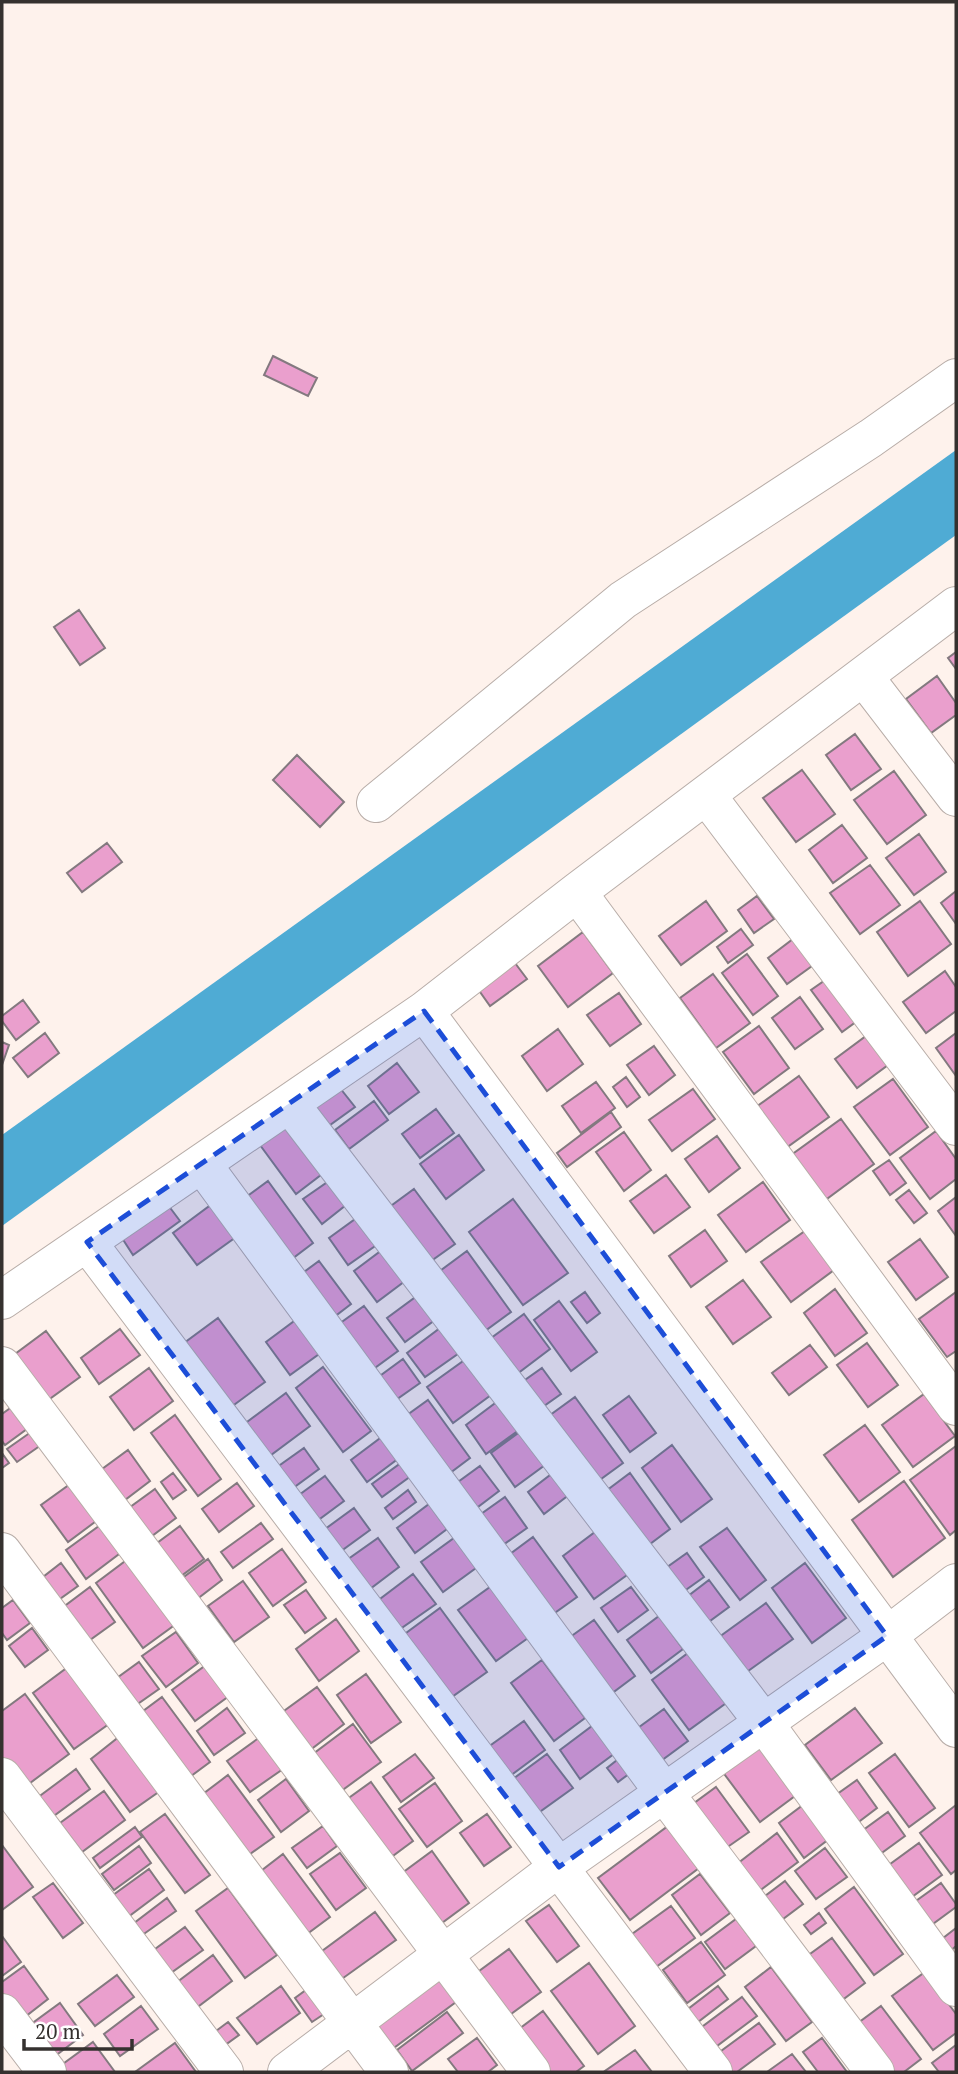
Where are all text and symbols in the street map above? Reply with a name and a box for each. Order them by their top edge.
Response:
scale bar [24,2008,133,2052]
text: 20 m [35,2017,81,2045]

